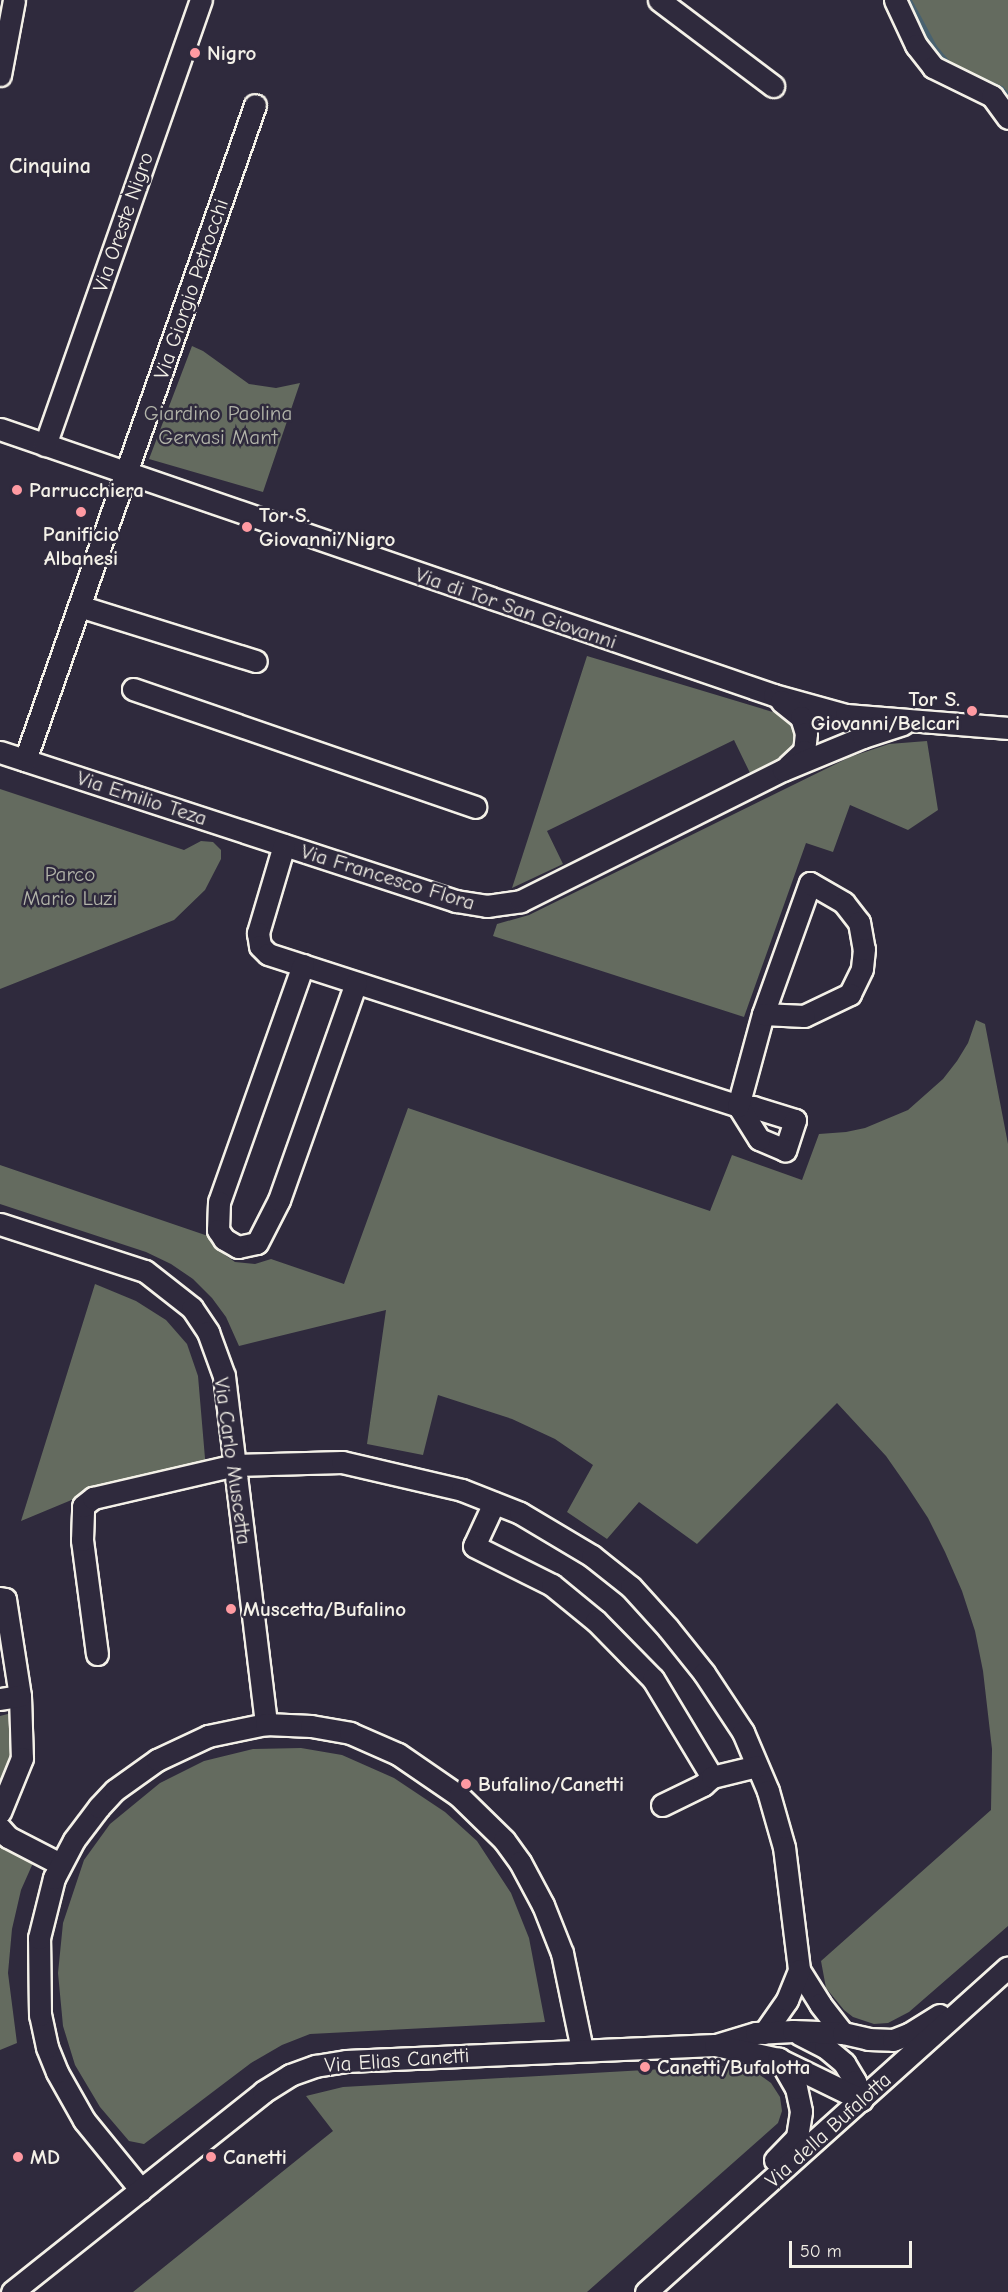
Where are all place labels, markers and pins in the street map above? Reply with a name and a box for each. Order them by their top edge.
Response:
place label: Nigro [207,40,256,66]
marker: Nigro [188,46,202,60]
place label: Parrucchiera [29,477,144,503]
marker: Parrucchiera [10,483,24,497]
place label: Tor S. Giovanni/Nigro [259,502,395,552]
marker: Panificio Albanesi [74,505,88,519]
marker: Tor S. Giovanni/Nigro [240,520,254,534]
place label: Panificio Albanesi [43,521,119,571]
place label: Tor S. Giovanni/Belcari [811,686,960,736]
marker: Tor S. Giovanni/Belcari [965,704,979,718]
place label: Muscetta/Bufalino [243,1596,406,1622]
marker: Muscetta/Bufalino [224,1602,238,1616]
place label: Bufalino/Canetti [478,1771,624,1797]
marker: Bufalino/Canetti [459,1777,473,1791]
place label: Canetti/Bufalotta [657,2054,810,2080]
marker: Canetti/Bufalotta [638,2060,652,2074]
place label: MD [30,2144,60,2170]
place label: Canetti [223,2144,287,2170]
marker: MD [11,2150,25,2164]
marker: Canetti [204,2150,218,2164]

